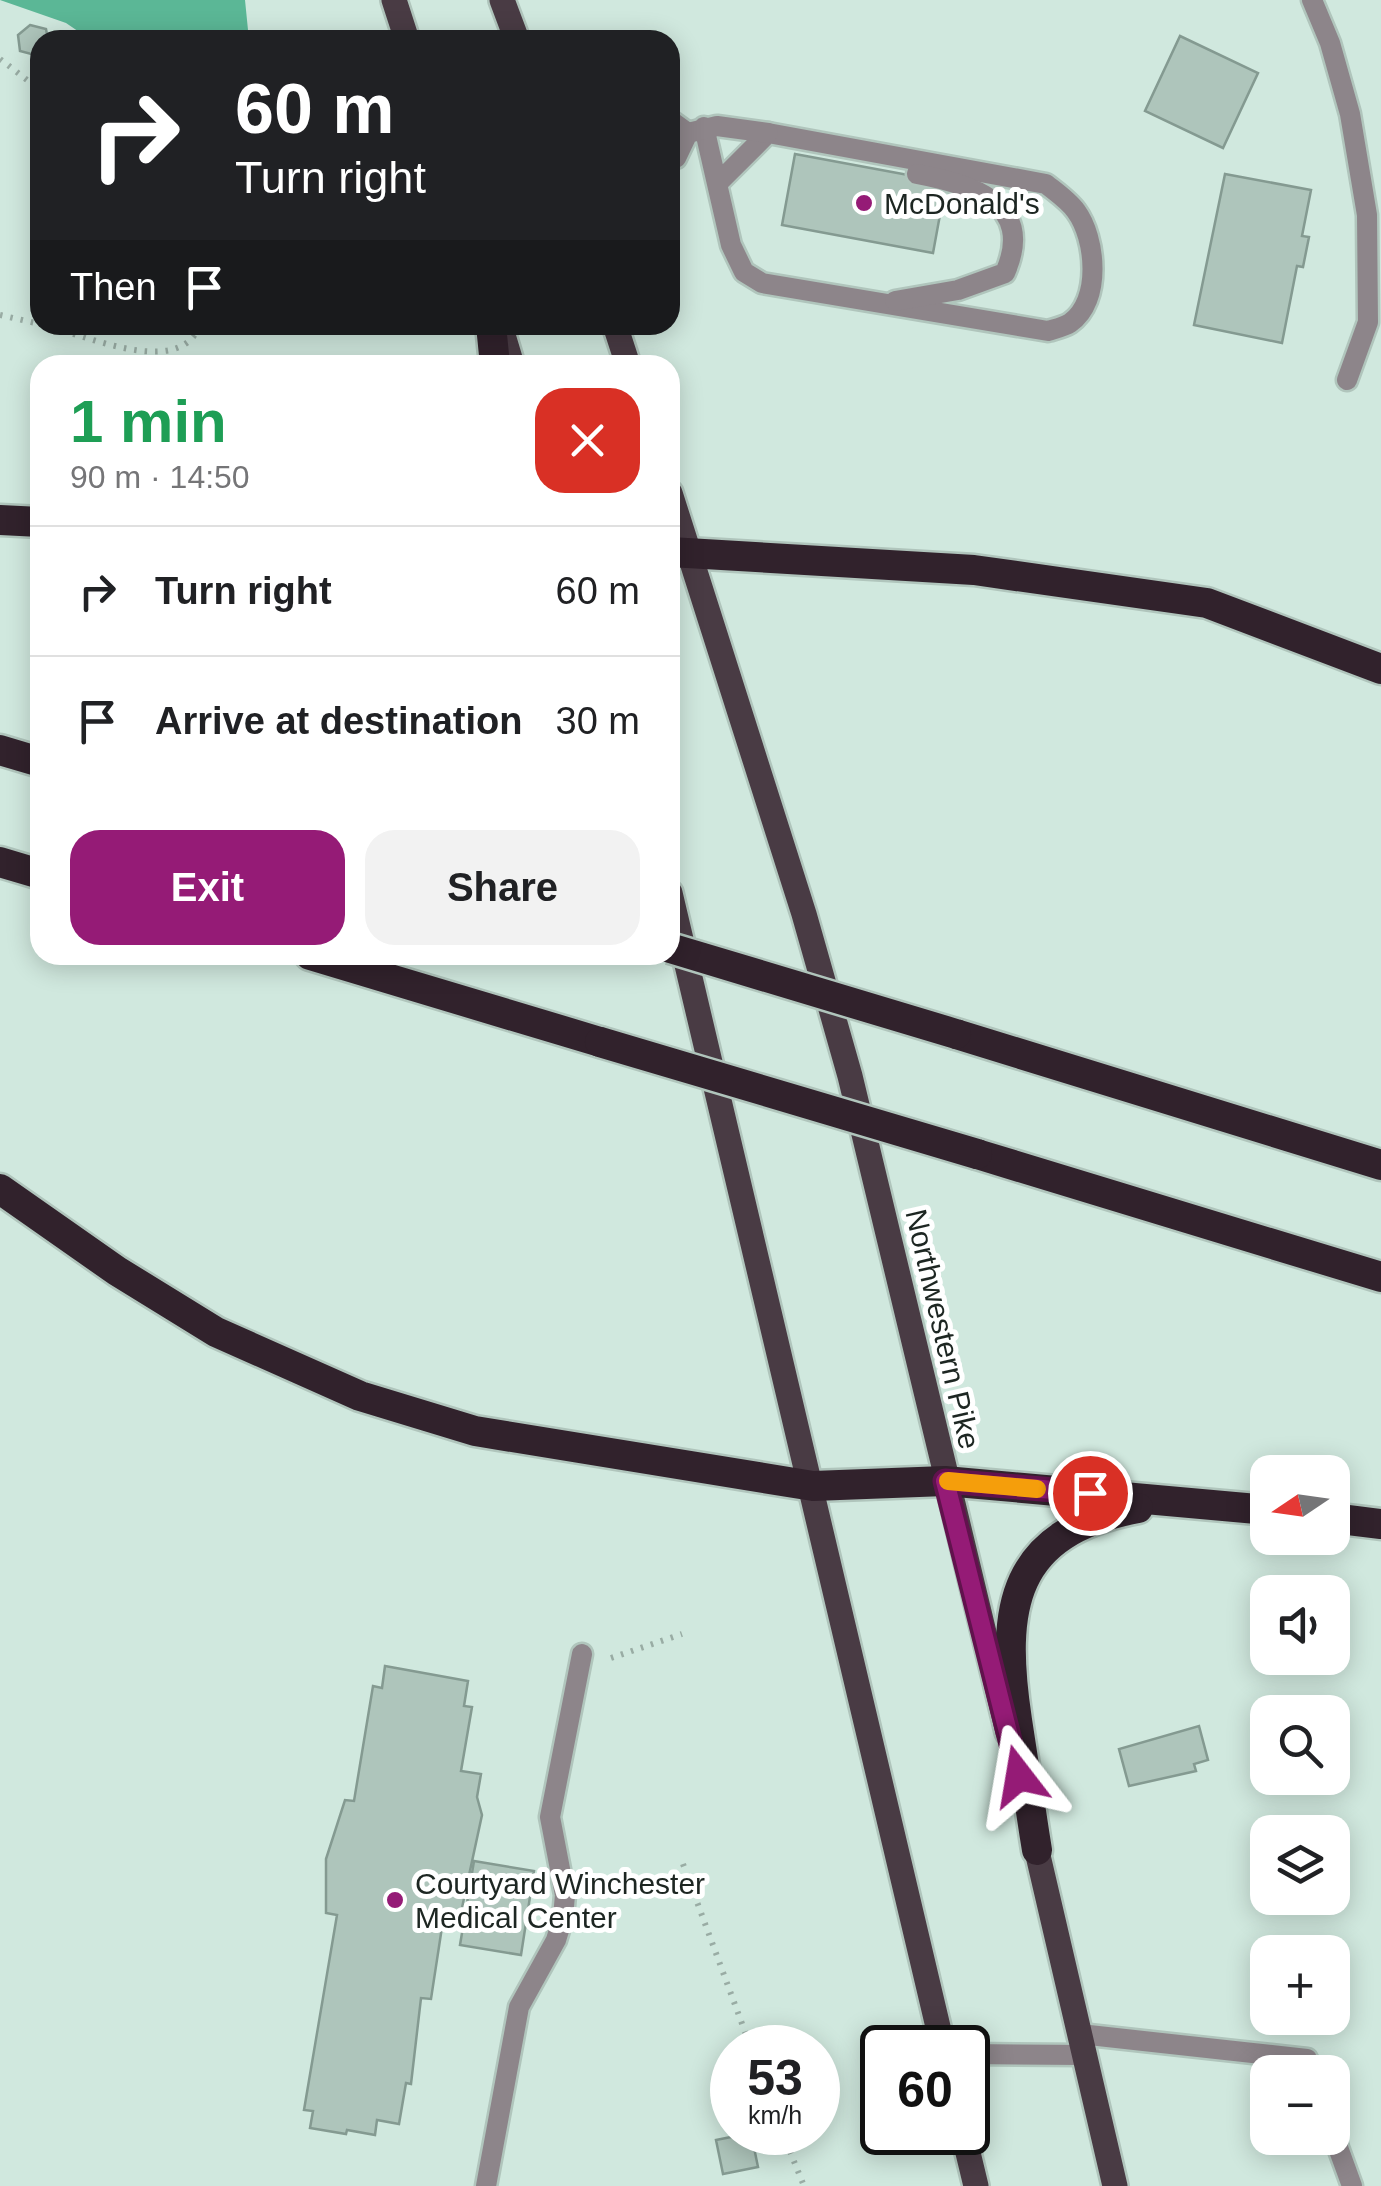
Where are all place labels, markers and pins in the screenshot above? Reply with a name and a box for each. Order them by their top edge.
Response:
place label: McDonald's [884,187,1040,220]
marker: McDonald's [853,192,875,214]
pin [1048,1451,1133,1536]
place label: Courtyard Winchester Medical Center [415,1867,705,1934]
marker: Courtyard Winchester Medical Center [384,1889,406,1911]

